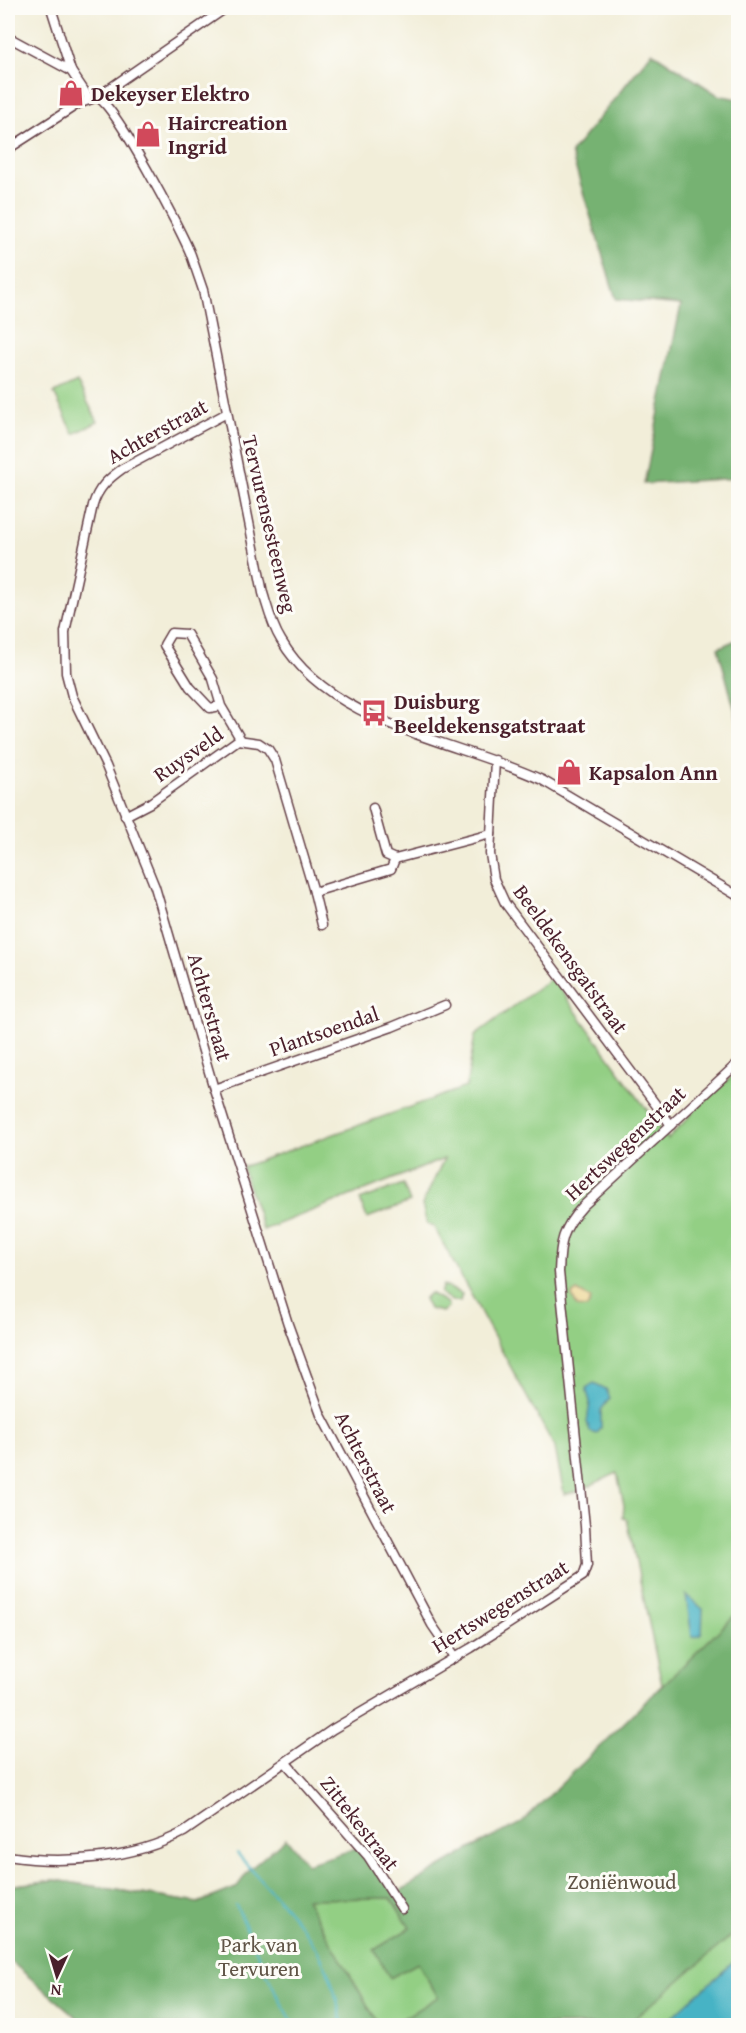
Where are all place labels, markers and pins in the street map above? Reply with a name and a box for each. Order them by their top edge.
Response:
shop icon: Dekeyser Elektro [56,78,86,108]
place label: Dekeyser Elektro [91,78,250,109]
place label: Haircreation Ingrid [168,107,288,162]
shop icon: Haircreation Ingrid [133,119,163,149]
place label: Duisburg Beeldekensgatstraat [394,686,585,741]
bus stop icon: Duisburg Beeldekensgatstraat [359,698,389,728]
shop icon: Kapsalon Ann [554,757,584,787]
place label: Kapsalon Ann [589,757,718,788]

